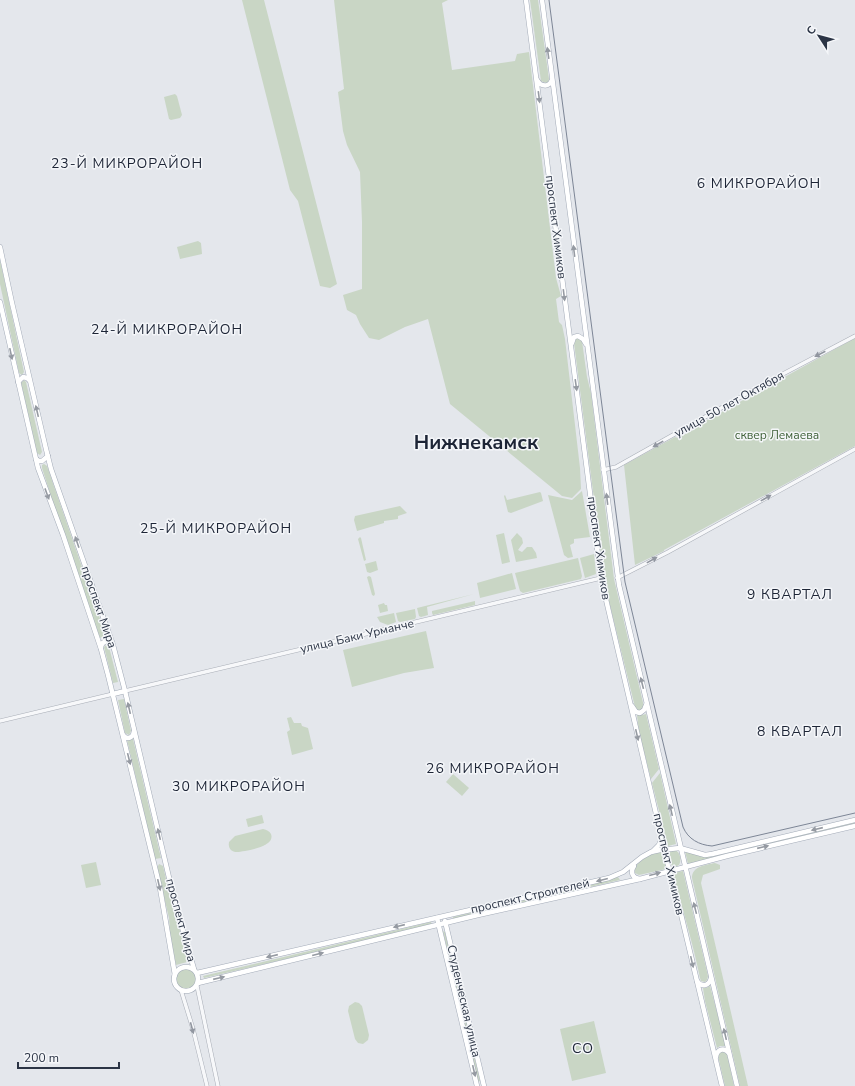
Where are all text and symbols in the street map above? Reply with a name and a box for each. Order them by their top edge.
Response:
north arrow [799,16,839,56]
text: С [803,23,820,38]
one-way arrow [545,47,551,59]
one-way arrow [536,91,542,103]
district label: 23-Й МИКРОРАЙОН [51,154,203,173]
street label: проспект Химиков [542,174,570,280]
district label: 6 МИКРОРАЙОН [697,174,821,193]
one-way arrow [571,245,577,257]
one-way arrow [561,289,568,302]
district label: 24-Й МИКРОРАЙОН [91,320,243,339]
one-way arrow [9,348,15,360]
one-way arrow [815,350,826,357]
street label: улица 50 лет Октября [671,367,787,441]
one-way arrow [573,379,579,391]
one-way arrow [33,405,39,417]
park label: сквер Лемаева [735,427,819,443]
district label: Нижнекамск [414,429,539,456]
one-way arrow [652,440,664,447]
one-way arrow [45,489,51,501]
one-way arrow [604,493,610,505]
one-way arrow [760,494,772,501]
street label: проспект Химиков [584,495,614,601]
district label: 25-Й МИКРОРАЙОН [140,519,292,538]
one-way arrow [74,536,80,548]
one-way arrow [646,557,658,564]
street label: проспект Мира [77,564,121,650]
district label: 9 КВАРТАЛ [747,585,833,604]
street label: улица Баки Урманче [299,615,415,657]
one-way arrow [639,677,645,689]
one-way arrow [125,701,131,714]
district label: 8 КВАРТАЛ [757,722,843,741]
one-way arrow [635,729,641,741]
one-way arrow [126,753,132,765]
district label: 26 МИКРОРАЙОН [426,759,560,778]
district label: 30 МИКРОРАЙОН [172,777,306,796]
one-way arrow [668,803,674,815]
street label: проспект Химиков [649,811,689,917]
one-way arrow [811,827,823,833]
one-way arrow [155,828,161,840]
one-way arrow [757,844,769,850]
one-way arrow [649,871,661,877]
street label: проспект Строителей [469,875,591,917]
street label: проспект Мира [162,877,200,963]
one-way arrow [595,877,607,883]
one-way arrow [156,879,162,892]
one-way arrow [691,902,697,914]
one-way arrow [393,924,405,930]
street label: Студенческая улица [443,943,485,1059]
one-way arrow [312,951,324,957]
one-way arrow [266,954,278,960]
one-way arrow [690,955,696,968]
one-way arrow [213,974,225,980]
one-way arrow [190,1022,196,1034]
one-way arrow [722,1028,728,1040]
district label: СО [572,1039,594,1058]
scale bar [18,1044,119,1070]
text: 200 m [24,1050,59,1066]
one-way arrow [471,1065,477,1078]

